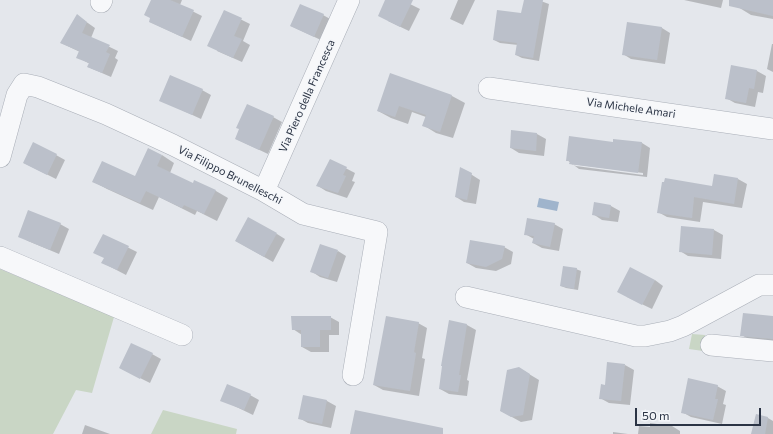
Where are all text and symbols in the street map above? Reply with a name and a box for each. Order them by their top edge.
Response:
street label: Via Piero della Francesca [276,38,338,154]
street label: Via Michele Amari [586,95,676,121]
street label: Via Filippo Brunelleschi [176,143,284,207]
scale bar [637,400,763,426]
text: 50 m [642,408,670,422]

